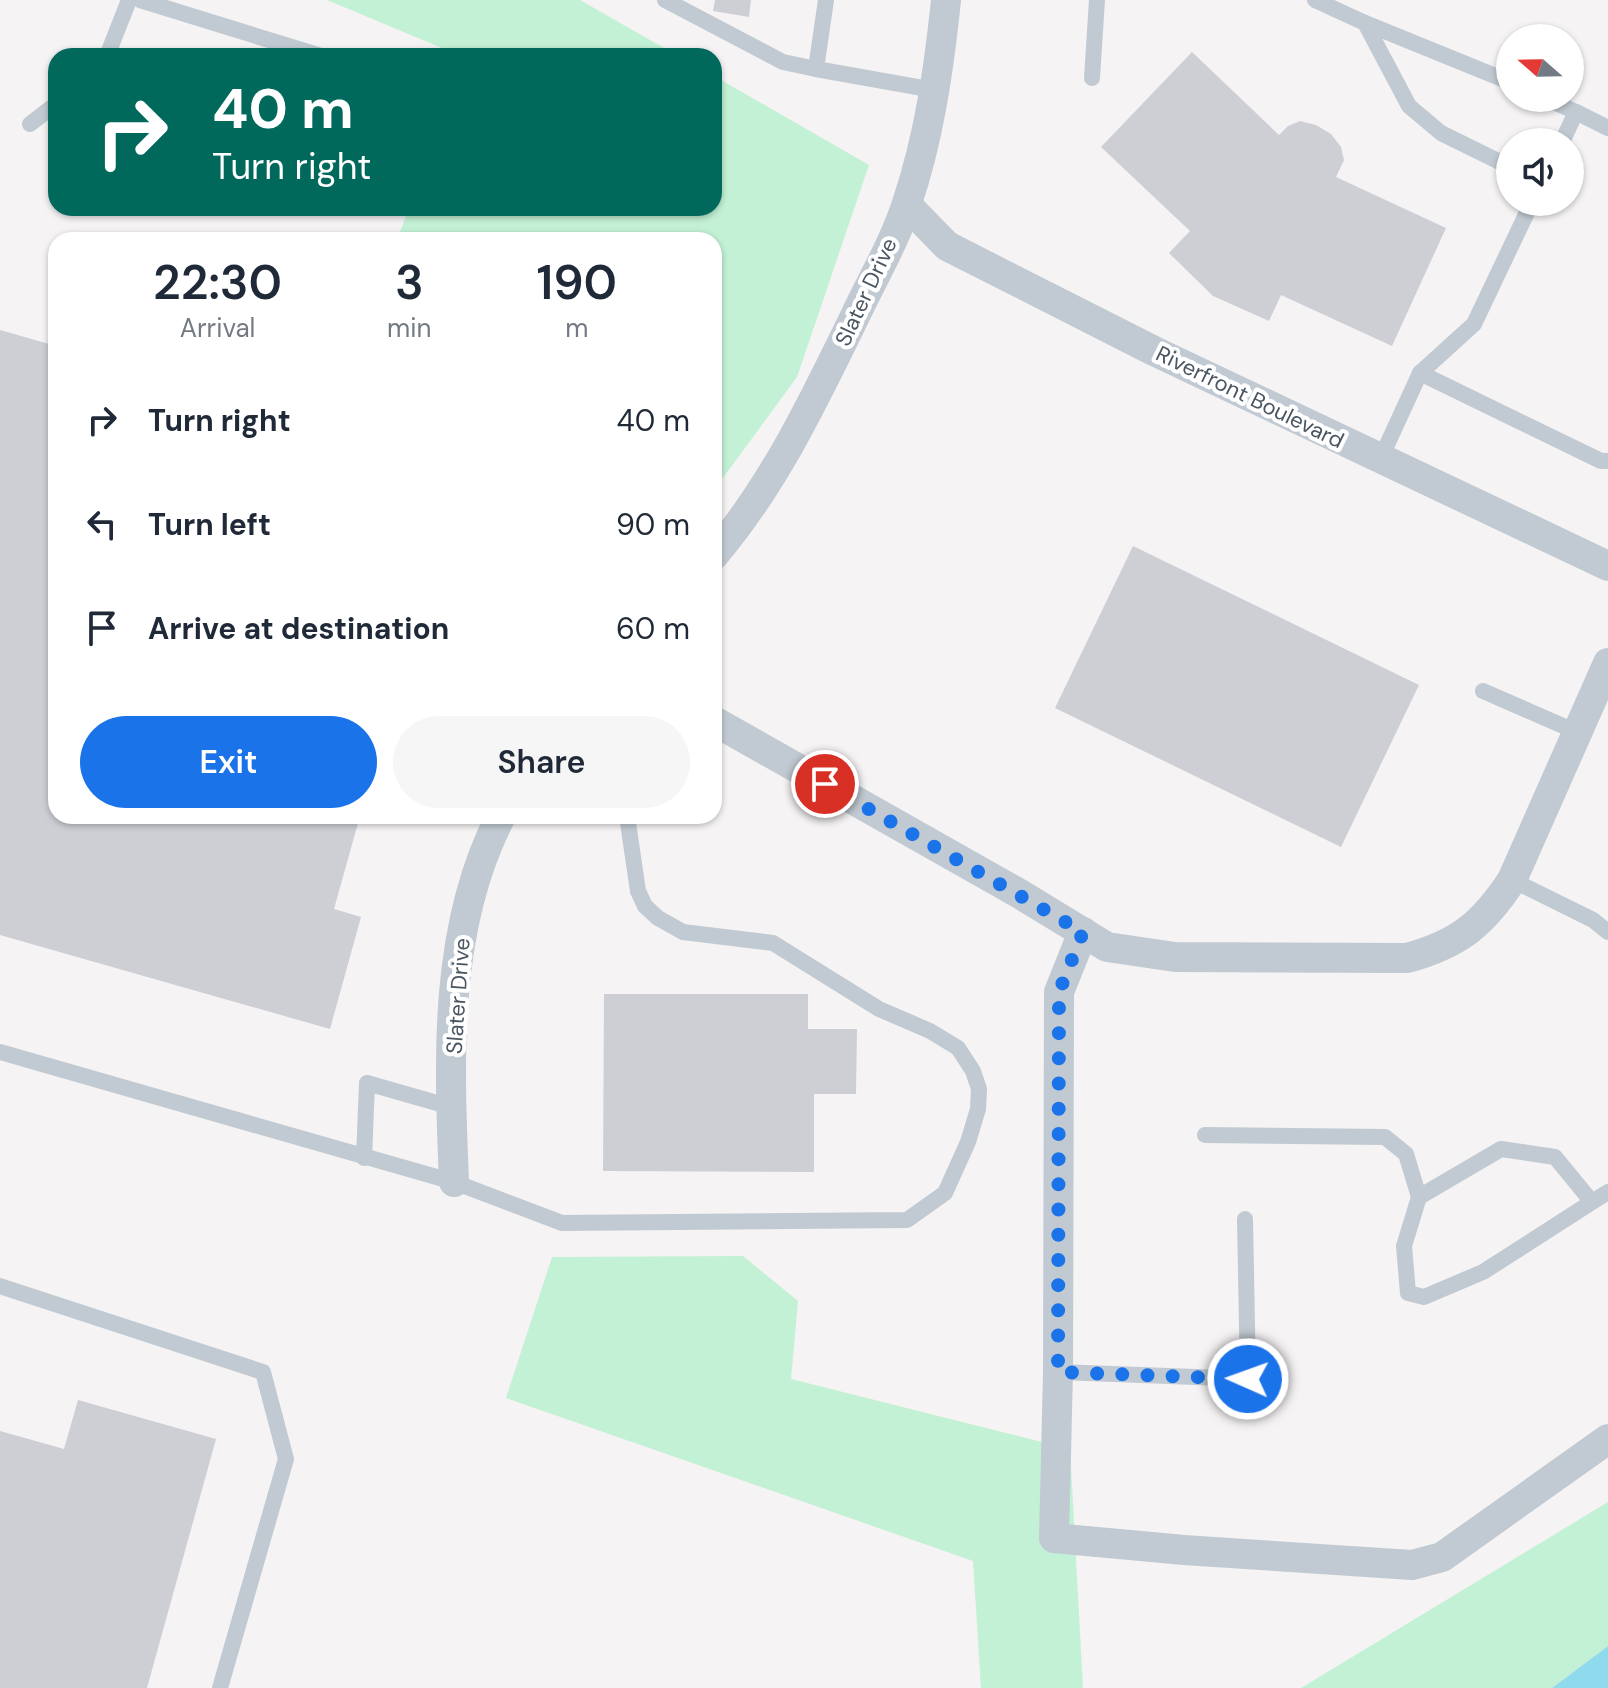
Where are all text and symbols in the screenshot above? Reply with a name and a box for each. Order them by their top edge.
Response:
north arrow [1496,24,1584,112]
map controls [1496,24,1584,216]
text: 40 m [212,72,354,145]
icon: right [80,80,184,184]
button: sound [1496,128,1584,216]
text: Turn right [212,143,371,190]
street label: Slater Drive [828,233,904,351]
text: 22:30 [153,251,282,314]
text: 3 [395,251,424,314]
text: 190 [536,251,617,314]
text: Arrival [180,311,255,345]
text: min [387,311,431,345]
text: m [565,311,588,345]
street label: Riverfront Boulevard [1151,339,1349,455]
icon: right [80,398,124,442]
text: Turn right [148,401,291,440]
text: 40 m [617,401,690,440]
icon: left [80,502,124,546]
text: Turn left [148,505,271,544]
text: 90 m [616,505,690,544]
icon: arrive [80,606,124,650]
text: Arrive at destination [148,609,449,648]
text: 60 m [616,609,690,648]
button: Exit [80,716,377,808]
button: Share [393,716,690,808]
pin [791,750,859,818]
icon: arrive [803,762,847,806]
street label: Slater Drive [439,937,477,1055]
position arrow [1206,1337,1290,1421]

